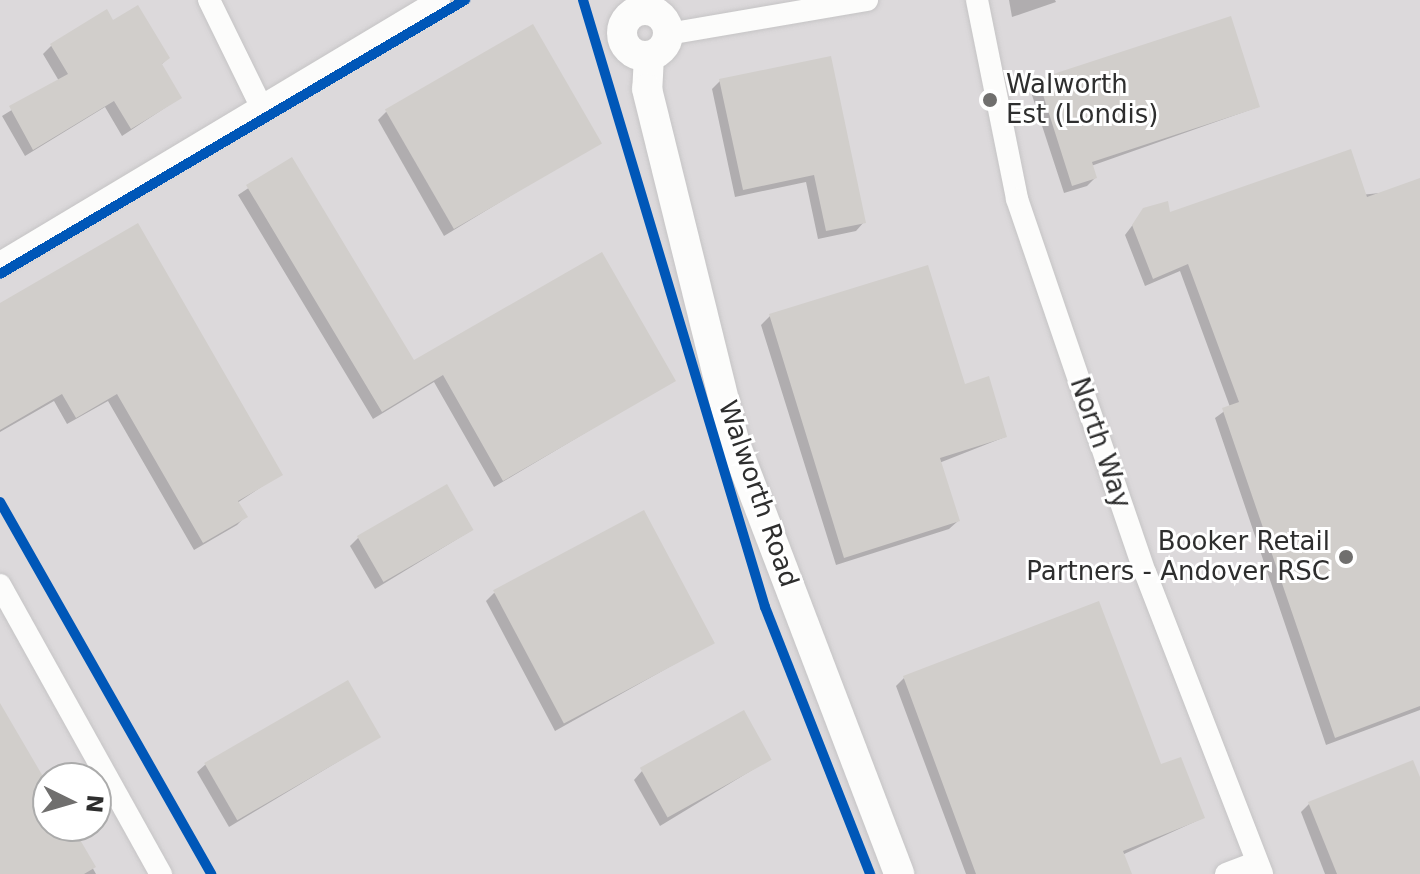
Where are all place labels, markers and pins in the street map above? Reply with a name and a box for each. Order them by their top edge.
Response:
place label: Walworth Est (Londis) [1006,69,1158,130]
marker: Walworth Est (Londis) [981,91,999,109]
place label: Booker Retail Partners - Andover RSC [1026,526,1330,588]
marker: Booker Retail Partners - Andover RSC [1337,548,1355,566]

